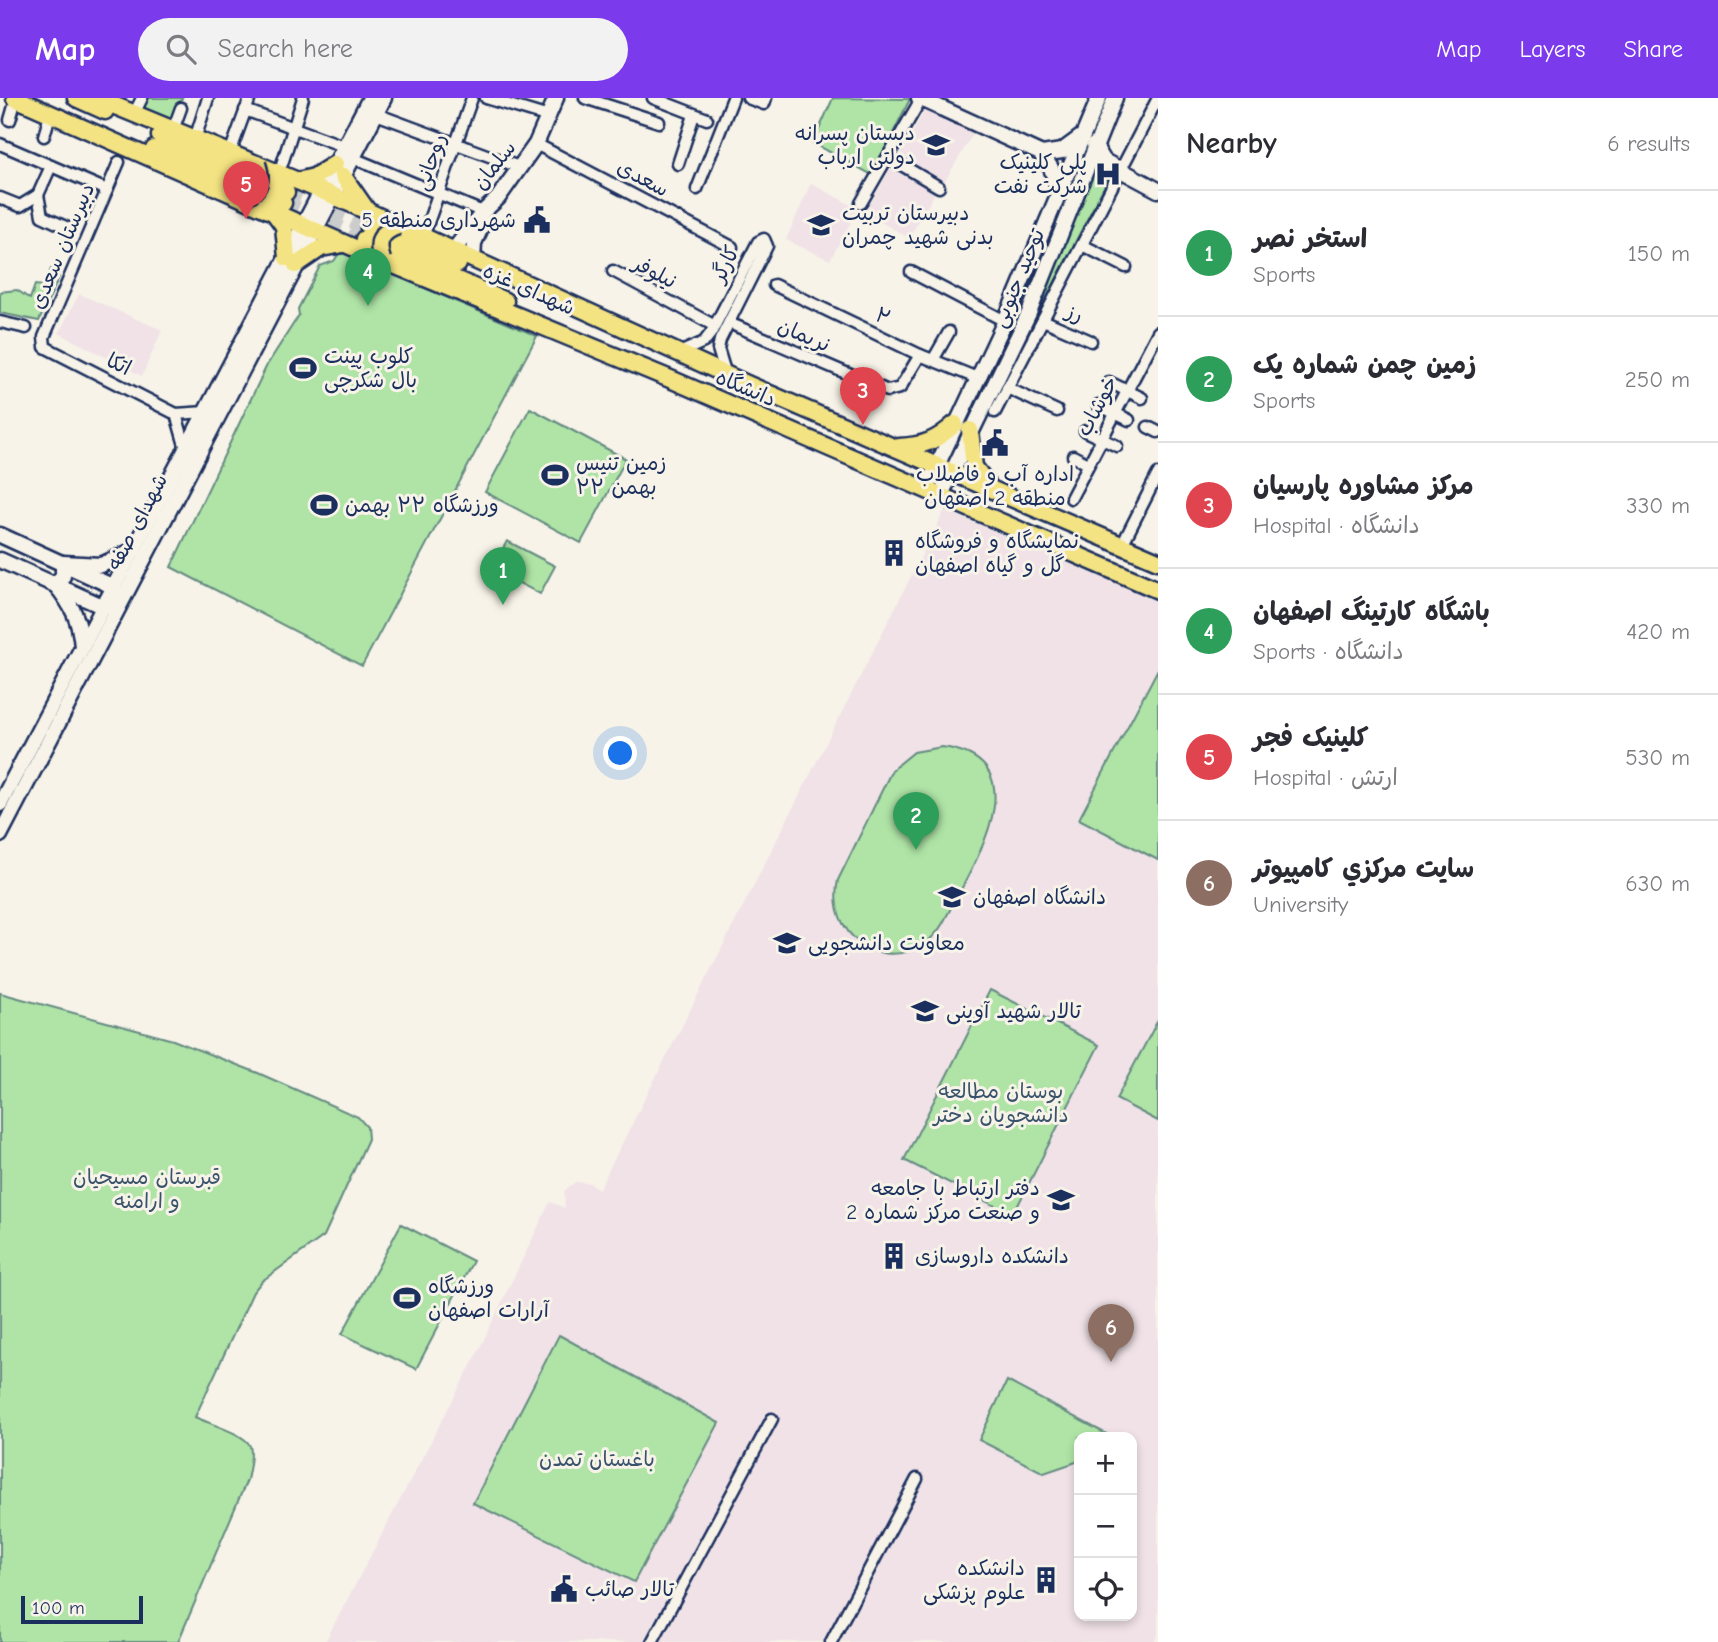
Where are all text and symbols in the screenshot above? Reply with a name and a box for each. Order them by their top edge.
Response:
search box [138,18,628,81]
text: Map [35,30,96,68]
icon: search [162,30,200,68]
text: Search here [218,34,353,64]
text: Map [1436,35,1482,63]
text: Layers [1520,35,1585,63]
text: Share [1623,35,1683,63]
place label: دبستان پسرانه دولتی ارباب [795,121,915,171]
text: Nearby [1186,126,1277,161]
street label: روحانی [409,130,453,194]
school or university icon: دبستان پسرانه دولتی ارباب [921,130,951,160]
text: 6 results [1607,130,1690,157]
street label: سلمان [467,136,521,194]
place label: پلی کلینیک شرکت نفت [994,150,1087,198]
street label: سعدی [613,155,673,201]
hospital icon: پلی کلینیک شرکت نفت [1093,159,1123,189]
pin: 5 [223,161,269,219]
street label: دبیرستان سعدی [25,179,100,313]
place label: دبیرستان تربیت بدنی شهید چمران [842,201,994,251]
public building icon: شهرداری منطقه 5 [522,205,552,235]
place label: شهرداری منطقه 5 [361,208,516,232]
school or university icon: دبیرستان تربیت بدنی شهید چمران [806,210,836,240]
street label: توحید جنوبی [986,224,1052,332]
text: استخر نصر [1253,224,1367,254]
text: 1 [1204,240,1214,267]
text: 150 m [1628,240,1690,267]
street label: کارگر [705,242,744,288]
pin: 4 [345,248,391,306]
street label: نیلوفر [627,250,681,295]
street label: شهدای غزه [479,258,579,320]
text: Sports [1253,261,1315,288]
street label: رز [1061,298,1087,327]
street label: ۲ [871,302,895,330]
street label: نریمان [774,313,834,357]
place label: کلوب پینت بال شکرچی [324,344,417,394]
street label: اتکا [103,348,135,380]
text: زمین چمن شماره یک [1253,350,1476,380]
sports icon: کلوب پینت بال شکرچی [288,353,318,383]
street label: دانشگاه [712,365,780,411]
text: 2 [1203,366,1215,393]
text: 250 m [1625,366,1690,393]
pin: 3 [840,367,886,425]
street label: خوشاب [1071,372,1124,440]
text: Sports [1253,387,1315,414]
public building icon: اداره آب و فاضلاب منطقه 2 اصفهان [980,428,1010,458]
place label: زمین تنیس ۲۲ بهمن [576,451,666,500]
sports icon: زمین تنیس ۲۲ بهمن [540,460,570,490]
place label: اداره آب و فاضلاب منطقه 2 اصفهان [916,462,1074,510]
street label: شهدای صفه [102,470,172,574]
text: مرکز مشاوره پارسیان [1253,471,1474,501]
sports icon: ورزشگاه ۲۲ بهمن [309,490,339,520]
text: 3 [1203,492,1215,519]
text: 330 m [1626,492,1690,519]
place label: ورزشگاه ۲۲ بهمن [345,493,499,518]
text: Hospital · دانشگاه [1253,512,1420,539]
place label: نمایشگاه و فروشگاه گل و گیاه اصفهان [915,529,1079,577]
building icon: نمایشگاه و فروشگاه گل و گیاه اصفهان [879,538,909,568]
pin: 1 [480,547,526,605]
text: باشگاه کارتینگ اصفهان [1253,597,1490,627]
text: 4 [1204,618,1214,645]
text: 420 m [1626,618,1690,645]
text: Sports · دانشگاه [1253,638,1404,665]
text: کلینیک فجر [1253,723,1369,753]
your location [603,736,637,770]
text: 5 [1203,744,1215,771]
text: 530 m [1625,744,1690,771]
text: Hospital · ارتش [1253,764,1398,791]
pin: 2 [893,792,939,850]
text: سايت مرکزي کامپيوتر [1253,854,1474,884]
text: 6 [1203,870,1215,897]
text: 630 m [1625,870,1690,897]
school or university icon: دانشگاه اصفهان [937,882,967,912]
place label: دانشگاه اصفهان [973,885,1106,909]
text: University [1253,891,1348,918]
school or university icon: معاونت دانشجویی [772,928,802,958]
place label: معاونت دانشجویی [808,931,965,957]
school or university icon: تالار شهید آوینی [910,996,940,1026]
place label: تالار شهید آوینی [946,999,1082,1025]
park label: بوستان مطالعه دانشجویان دختر [931,1079,1069,1128]
park label: قبرستان مسیحیان و ارامنه [73,1165,221,1213]
place label: دفتر ارتباط با جامعه و صنعت مرکز شماره 2 [846,1176,1040,1224]
school or university icon: دفتر ارتباط با جامعه و صنعت مرکز شماره 2 [1046,1185,1076,1215]
building icon: دانشکده داروسازی [879,1241,909,1271]
place label: دانشکده داروسازی [915,1244,1069,1268]
place label: ورزشگاه آرارات اصفهان [428,1274,550,1322]
sports icon: ورزشگاه آرارات اصفهان [392,1283,422,1313]
pin: 6 [1088,1304,1134,1362]
map controls [1074,1432,1137,1621]
button: + [1074,1432,1137,1495]
park label: باغستان تمدن [539,1447,655,1472]
button: − [1074,1495,1137,1558]
place label: دانشکده علوم پزشکی [923,1556,1025,1608]
button: locate [1074,1558,1137,1621]
building icon: دانشکده علوم پزشکی [1031,1565,1061,1595]
public building icon: تالار صائب [549,1574,579,1604]
place label: تالار صائب [585,1577,675,1602]
scale bar [21,1593,144,1625]
text: 100 m [32,1597,85,1619]

